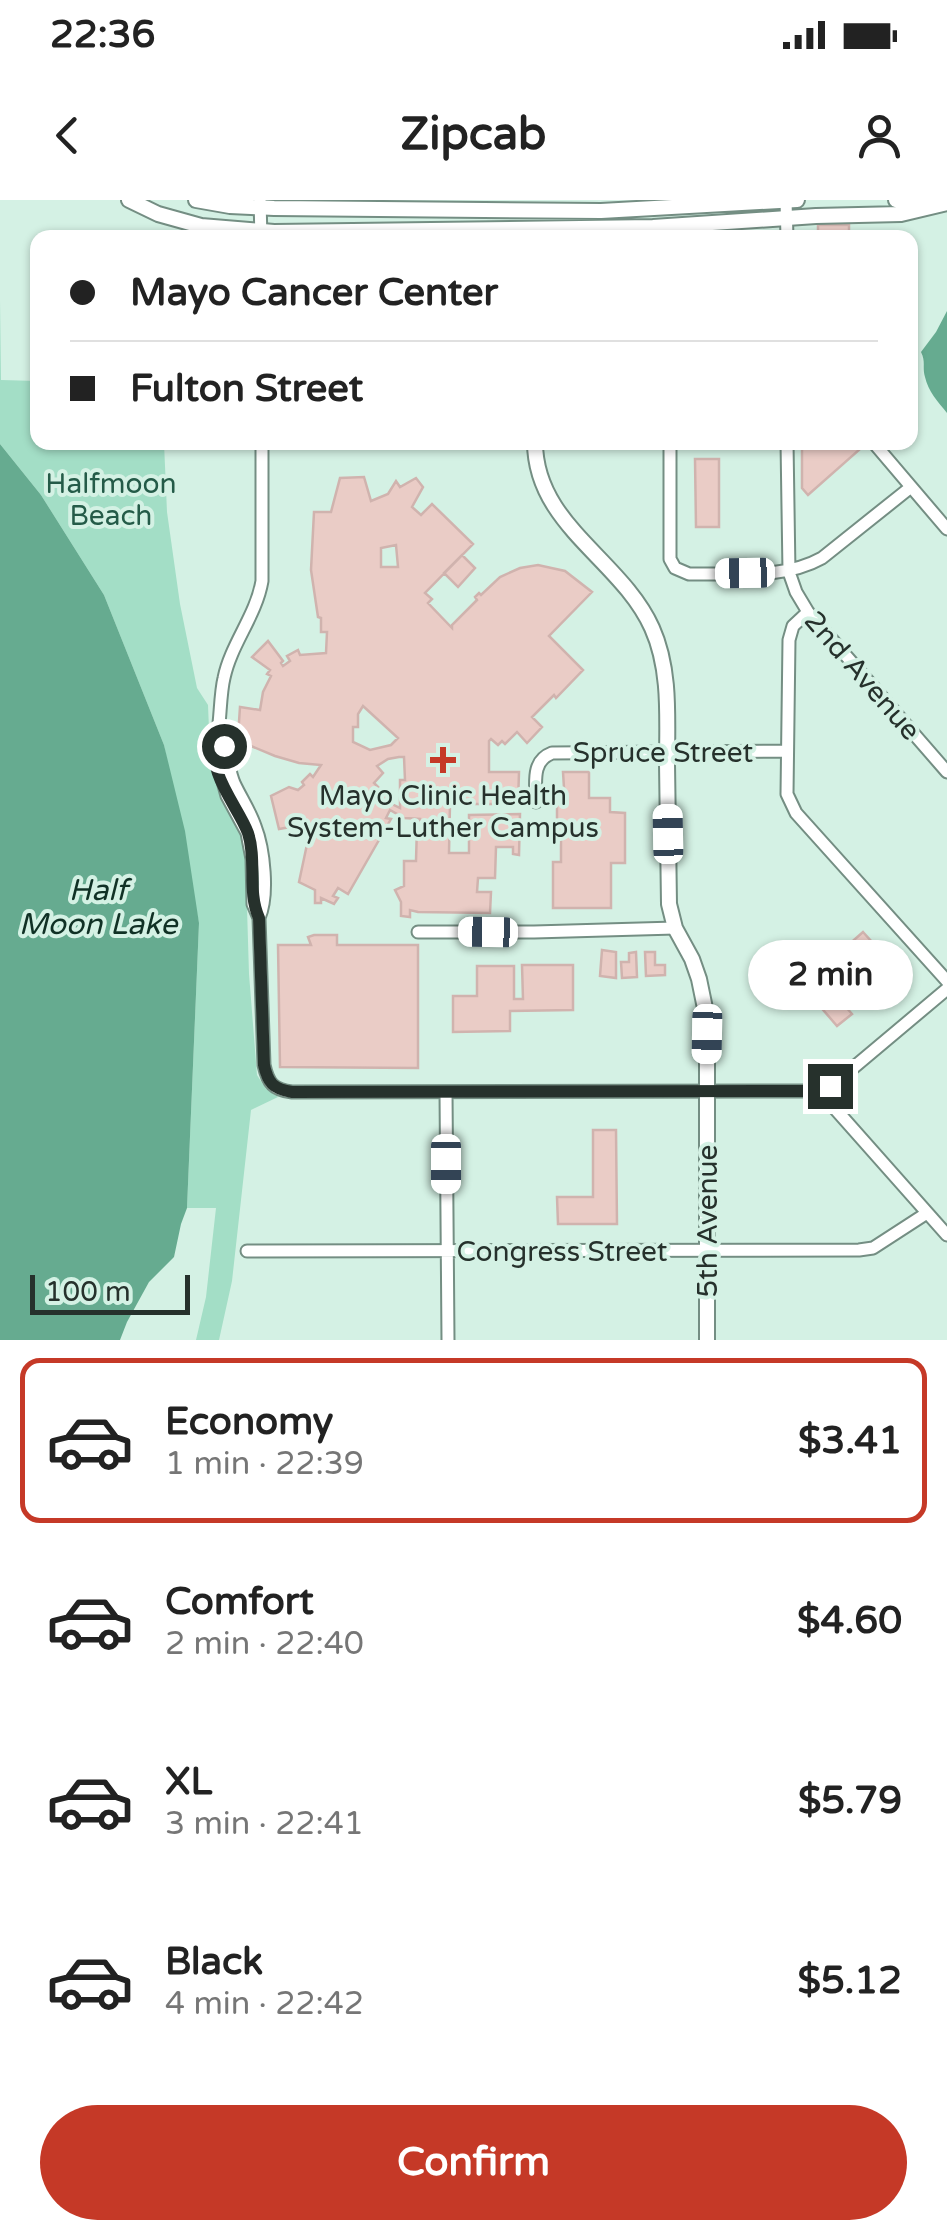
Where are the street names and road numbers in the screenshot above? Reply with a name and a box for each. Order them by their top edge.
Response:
street label: 2nd Avenue [797,604,927,747]
street label: Spruce Street [573,736,754,770]
street label: 5th Avenue [691,1145,725,1297]
street label: Congress Street [456,1235,668,1269]

